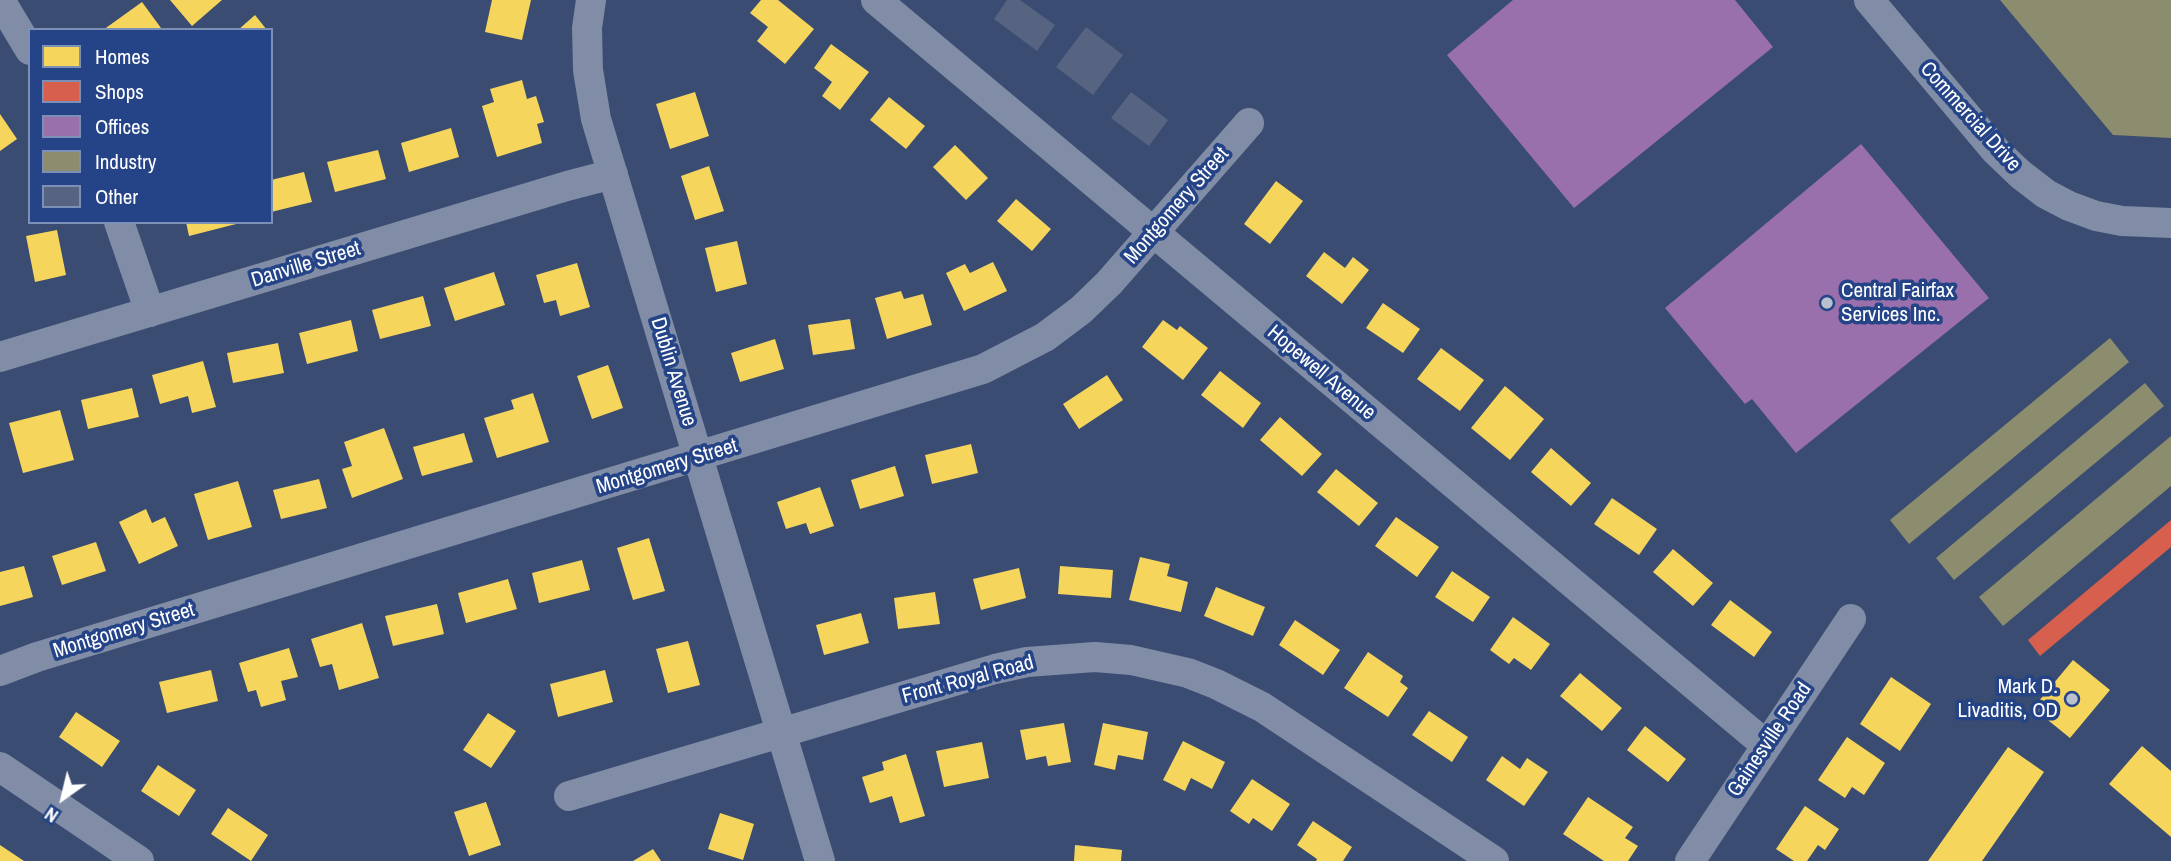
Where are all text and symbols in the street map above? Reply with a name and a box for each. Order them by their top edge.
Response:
legend [28,28,273,224]
text: Homes [95,42,150,71]
street label: Commercial Drive [1914,57,2026,177]
text: Shops [95,77,144,106]
text: Offices [95,112,149,141]
street label: Montgomery Street [1119,142,1235,270]
text: Industry [95,147,156,176]
text: Other [95,182,138,211]
street label: Danville Street [248,236,364,294]
place label: Central Fairfax Services Inc. [1841,278,1954,328]
marker: Central Fairfax Services Inc. [1819,295,1835,311]
street label: Dublin Avenue [644,314,702,430]
street label: Hopewell Avenue [1262,320,1380,426]
street label: Montgomery Street [593,434,741,500]
street label: Montgomery Street [50,598,198,664]
street label: Front Royal Road [900,650,1036,710]
place label: Mark D. Livaditis, OD [1957,674,2058,724]
street label: Gainesville Road [1723,678,1817,802]
marker: Mark D. Livaditis, OD [2064,691,2080,707]
north arrow [28,763,98,833]
text: N [39,801,63,829]

